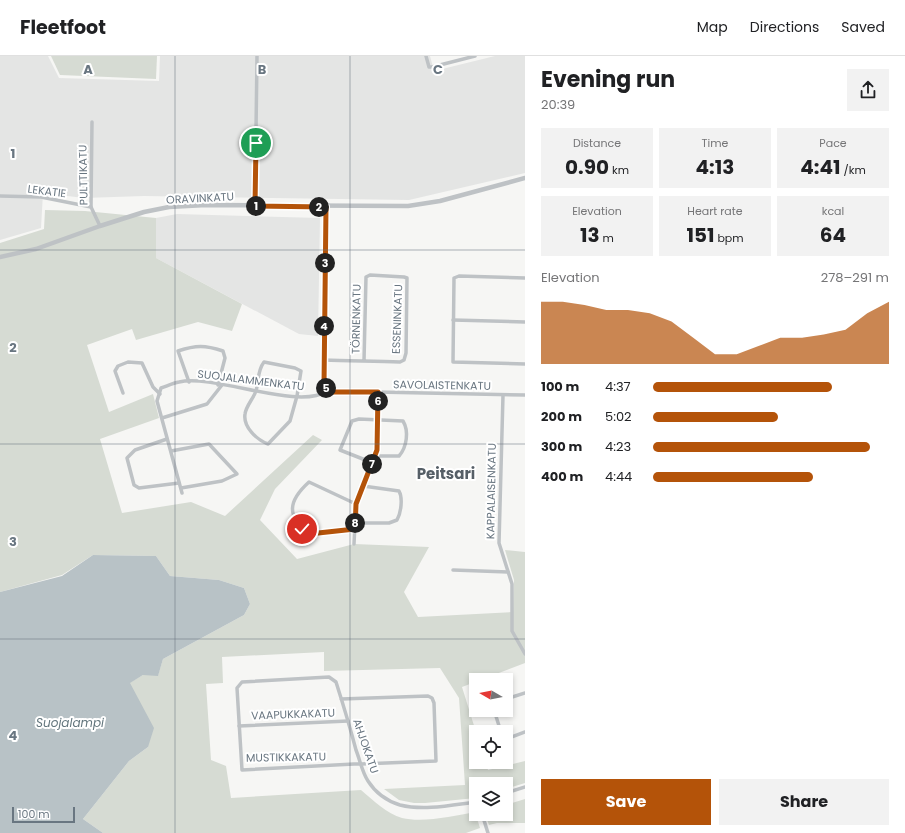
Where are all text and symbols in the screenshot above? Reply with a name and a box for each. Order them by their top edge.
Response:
text: Fleetfoot [20,14,106,41]
text: Map [697,17,728,37]
text: Directions [750,17,819,37]
text: Saved [841,17,885,37]
text: A [83,60,93,79]
text: B [258,60,267,79]
text: C [433,60,443,79]
text: Evening run [541,64,675,95]
button: share [847,69,889,111]
text: 20:39 [541,95,575,114]
pin [239,126,273,160]
icon: arrive [245,132,267,154]
text: Distance [573,135,621,151]
text: Time [702,135,728,151]
text: Pace [819,135,847,151]
text: 1 [11,144,15,163]
street label: PULTTIKATU [74,145,92,205]
text: 0.90 [565,153,609,181]
text: 4:13 [696,153,734,181]
text: 4:41 [800,153,841,181]
text: km [609,162,629,178]
text: /km [841,162,866,178]
street label: LEKATIE [27,181,67,201]
street label: ORAVINKATU [166,188,234,208]
pin: 1 [246,196,266,216]
pin: 2 [309,197,329,217]
text: 1 [254,198,258,214]
text: 2 [316,199,322,215]
text: Elevation [572,203,622,219]
text: Heart rate [687,203,743,219]
text: kcal [822,203,844,219]
text: 13 [580,221,600,249]
text: 151 [686,221,714,249]
text: 64 [820,221,846,249]
text: m [600,230,614,246]
text: bpm [714,230,744,246]
pin: 3 [315,253,335,273]
text: 3 [322,255,328,271]
text: Elevation [541,268,600,287]
text: 278–291 m [821,268,889,287]
street label: TÖRNENKATU [347,284,365,354]
street label: ESSENINKATU [388,284,406,354]
pin: 4 [314,316,334,336]
text: 4 [320,318,328,334]
text: 2 [9,338,17,357]
street label: SUOJALAMMENKATU [197,366,305,394]
street label: SAVOLAISTENKATU [393,376,491,394]
text: 100 m [541,377,579,396]
text: 4:37 [605,377,631,396]
pin: 5 [316,378,336,398]
text: 5 [322,380,330,396]
pin: 6 [368,391,388,411]
text: 6 [374,393,382,409]
text: 200 m [541,407,582,426]
text: 5:02 [605,407,632,426]
text: 300 m [541,437,582,456]
text: 4:23 [605,437,631,456]
street label: KAPPALAISENKATU [482,443,500,539]
pin: 7 [362,454,382,474]
text: 7 [369,456,375,472]
district label: Peitsari [417,463,475,484]
text: 400 m [541,467,583,486]
text: 4:44 [605,467,632,486]
pin [285,512,319,546]
pin: 8 [345,513,365,533]
text: 8 [351,515,359,531]
icon: check [291,518,313,540]
text: 3 [9,532,17,551]
north arrow [469,673,513,717]
map controls [469,673,513,821]
street label: VAAPUKKAKATU [251,705,335,723]
water label: Suojalampi [36,714,105,731]
street label: AHJOKATU [349,716,383,776]
button: locate [469,725,513,769]
text: 4 [9,726,18,745]
street label: MUSTIKKAKATU [246,748,326,766]
button: layers [469,777,513,821]
button: Save [541,779,711,825]
button: Share [719,779,889,825]
scale bar [12,805,75,824]
text: 100 m [18,806,50,822]

